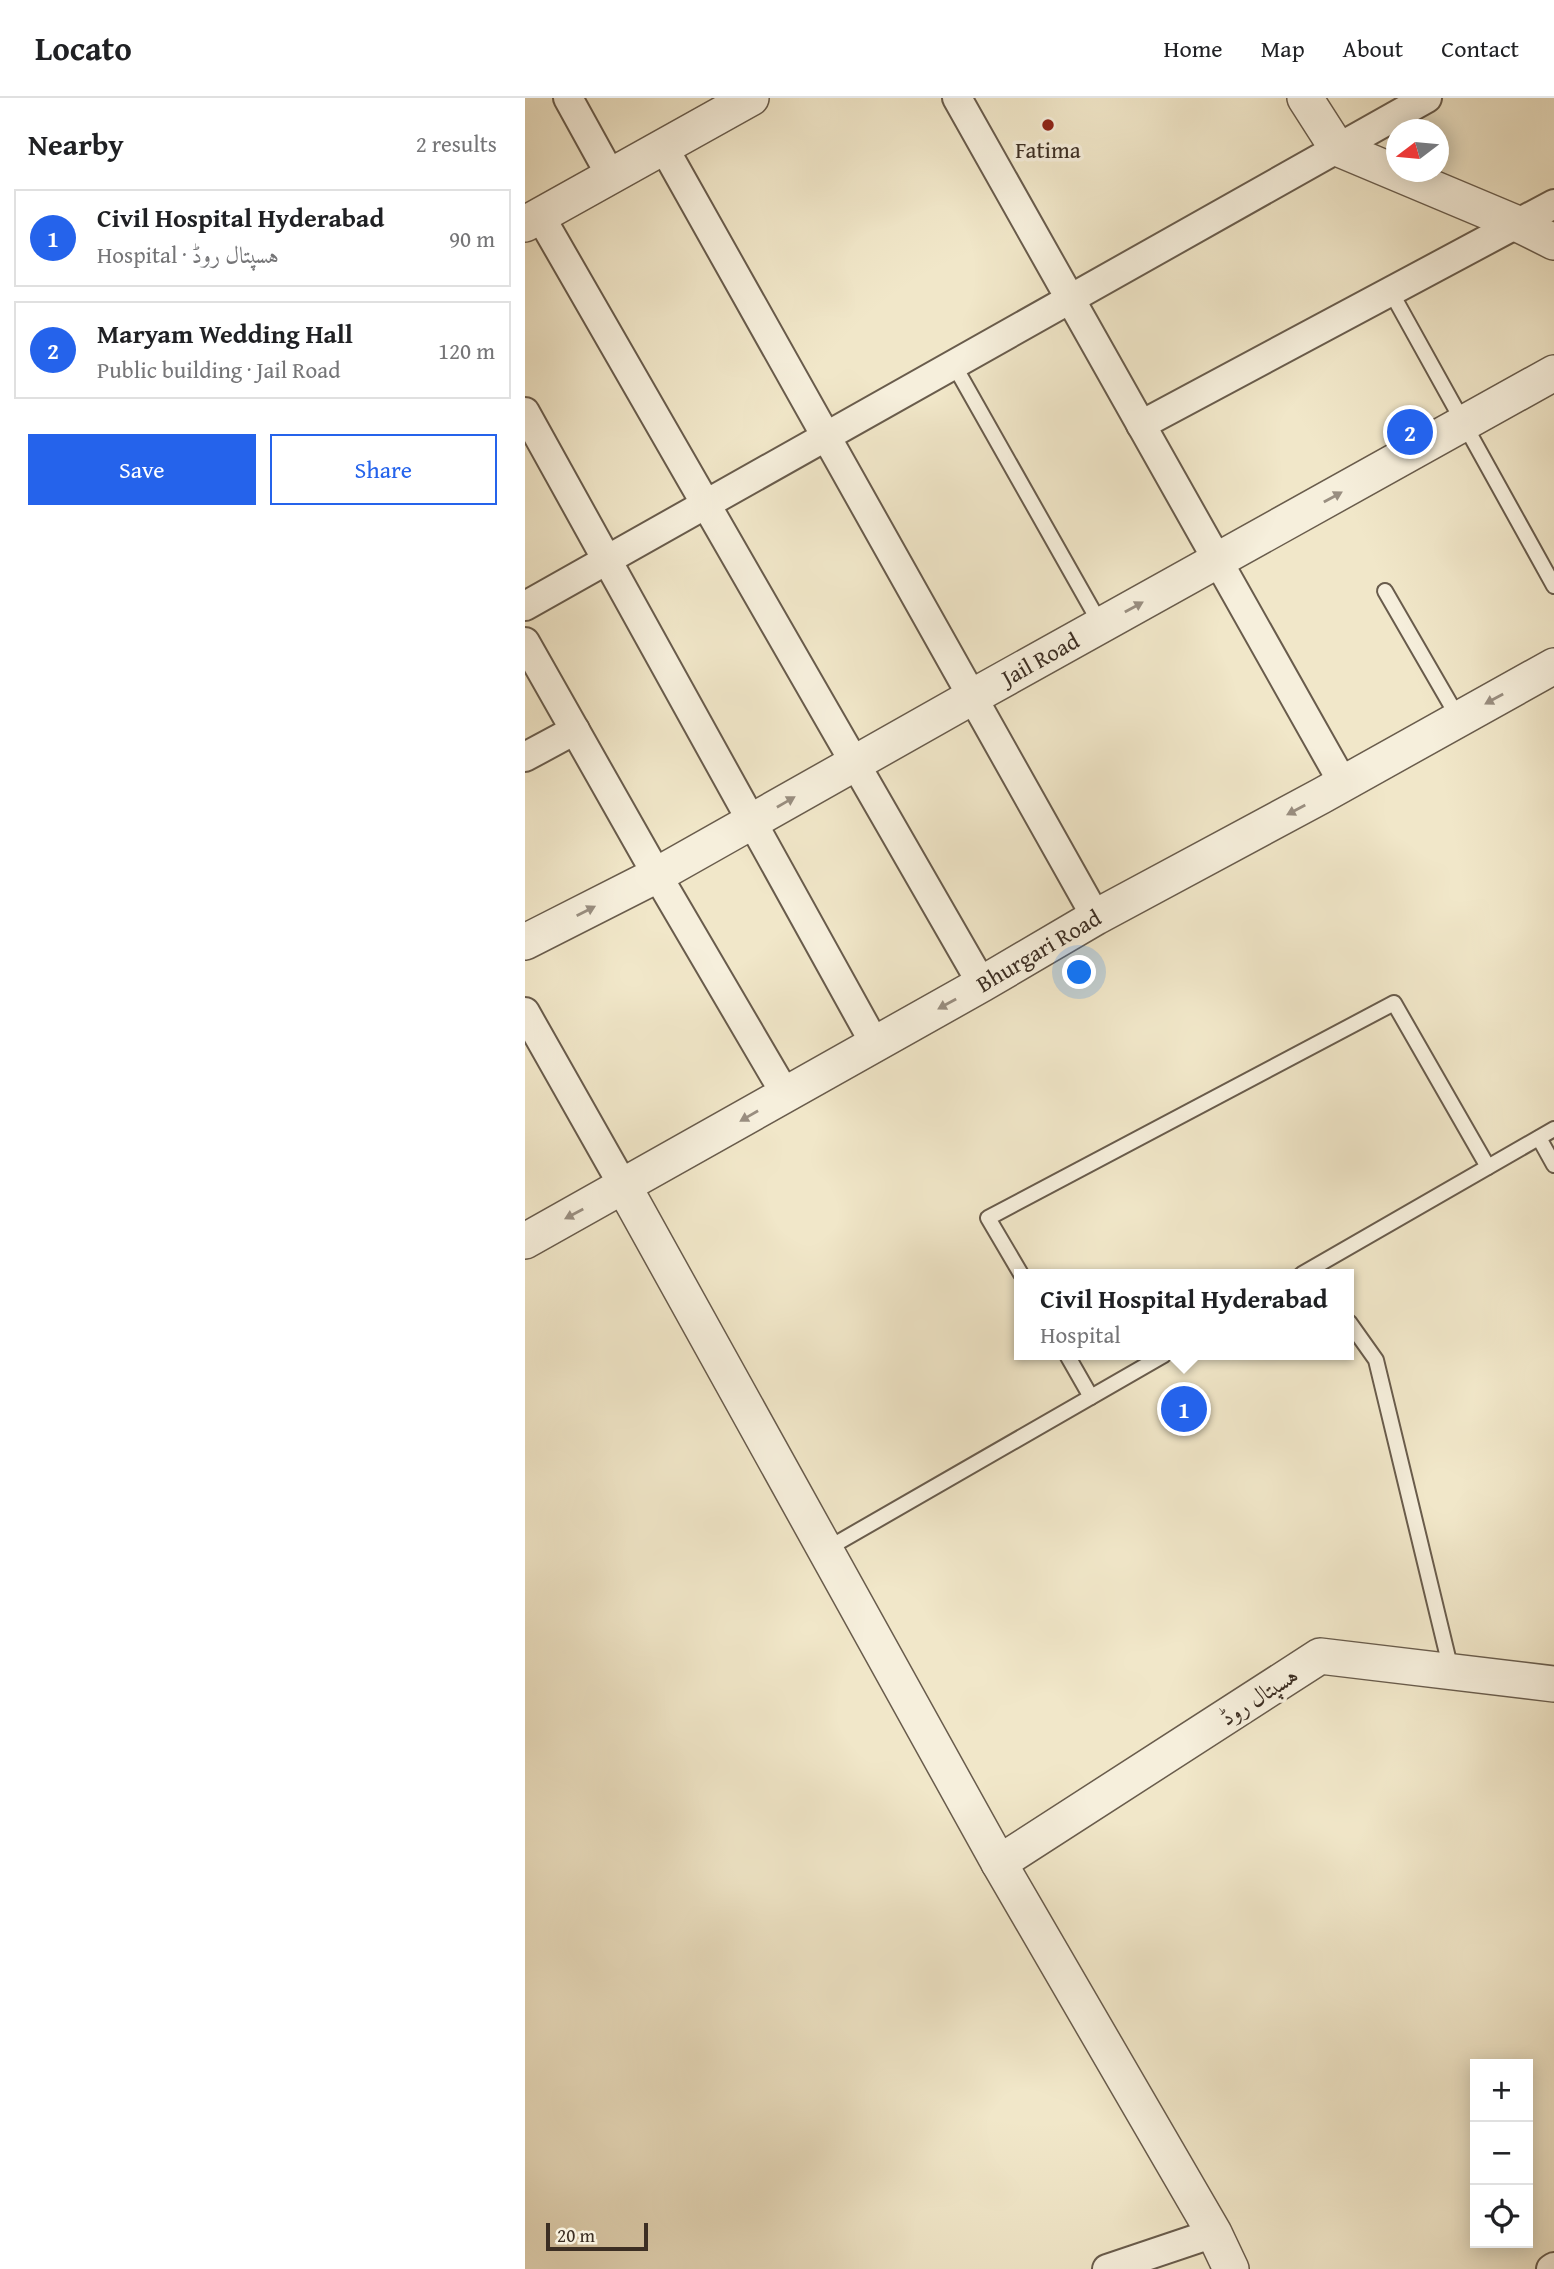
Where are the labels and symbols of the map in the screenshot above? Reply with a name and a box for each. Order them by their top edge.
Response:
marker: Fatima [1040,117,1056,133]
north arrow [1386,119,1449,182]
place label: Fatima [1015,133,1081,166]
pin: 2 [1387,406,1433,458]
one-way arrow [1323,491,1342,503]
one-way arrow [1124,602,1144,613]
street label: Jail Road [993,623,1086,695]
one-way arrow [1485,693,1504,705]
one-way arrow [776,796,795,808]
one-way arrow [1285,803,1305,815]
street label: Bhurgari Road [970,900,1107,1000]
one-way arrow [576,905,596,916]
your location [1062,955,1096,989]
one-way arrow [937,998,957,1010]
one-way arrow [740,1110,759,1122]
one-way arrow [564,1207,584,1219]
pin: 1 [1161,1383,1207,1435]
street label: ہسپتال روڈ [1213,1658,1304,1733]
scale bar [546,2220,647,2252]

